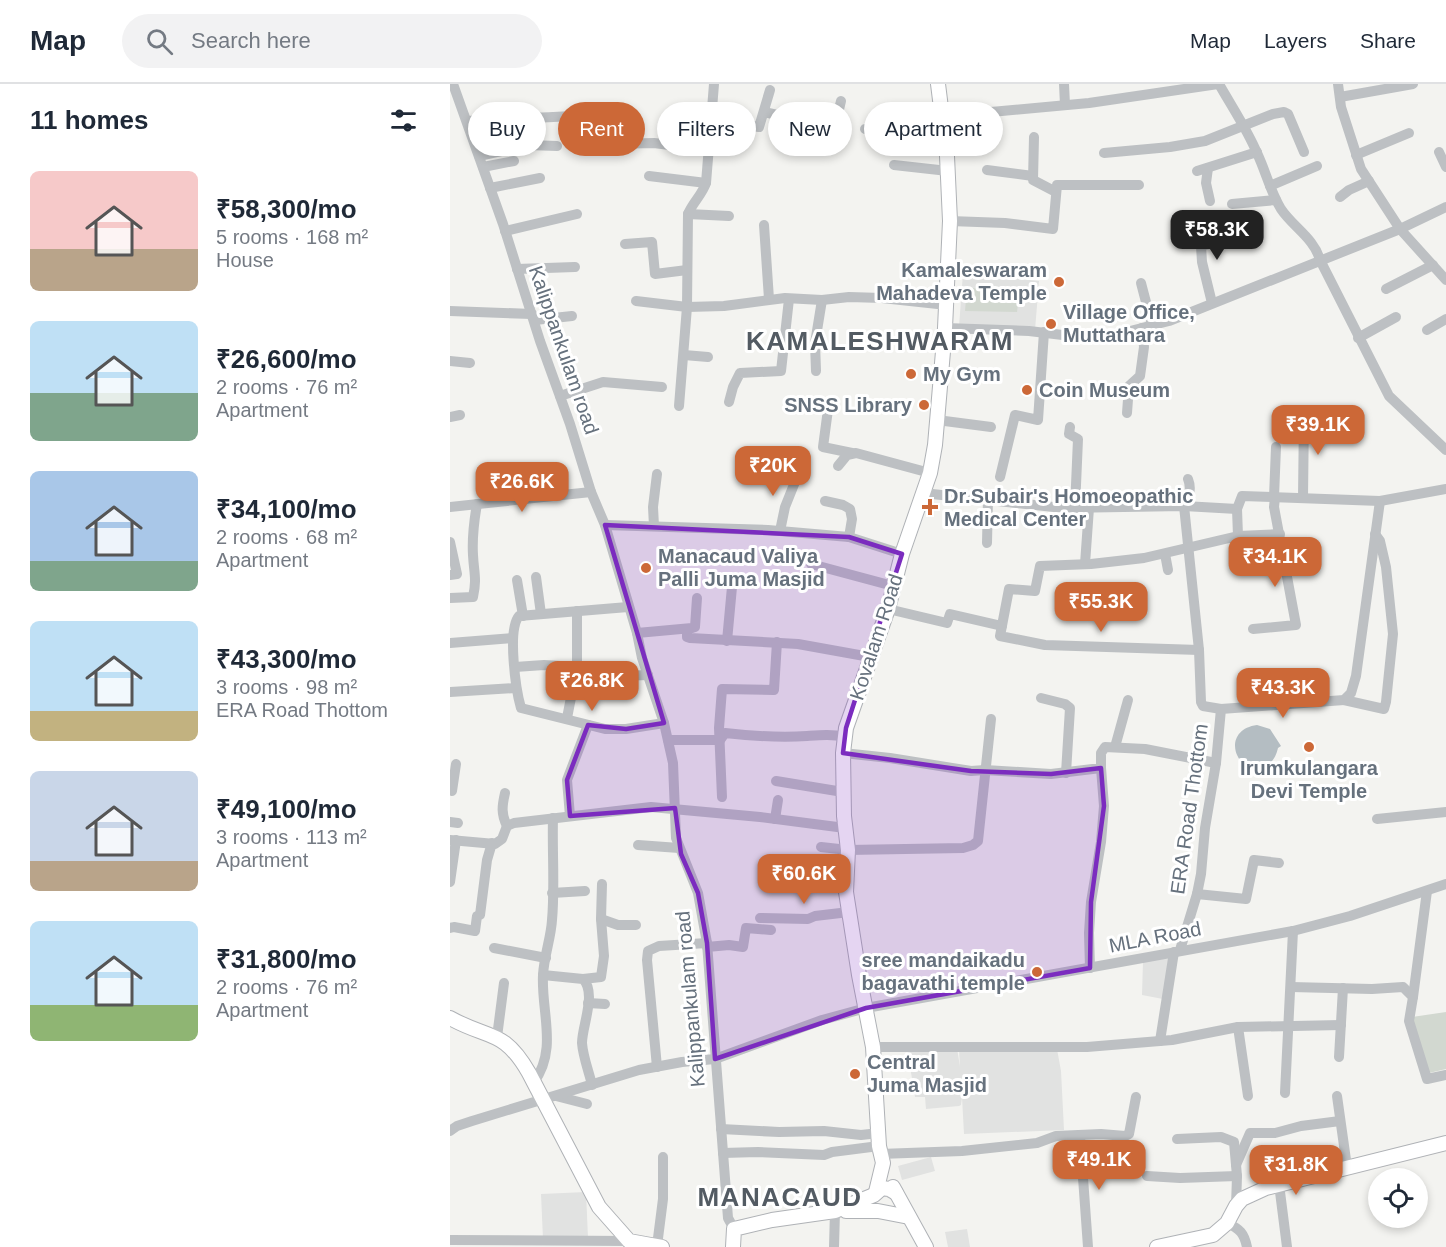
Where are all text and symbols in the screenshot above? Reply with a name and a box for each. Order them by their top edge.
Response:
search box [122,14,542,68]
text: Map [30,25,86,56]
icon: search [143,25,176,58]
text: Search here [191,28,311,53]
text: Map [1190,29,1231,52]
text: Layers [1264,29,1327,52]
text: Share [1360,29,1416,52]
chip: Buy [468,102,546,156]
chip: Rent [558,102,645,156]
chip: Filters [657,102,756,156]
chip: New [768,102,852,156]
chip: Apartment [864,102,1003,156]
icon: filters [387,104,420,137]
text: 11 homes [30,105,149,135]
text: ₹58,300/mo [216,194,357,224]
icon: home [78,195,150,267]
pin: ₹58.3K [1168,210,1266,261]
text: ₹58.3K [1185,218,1249,240]
text: 5 rooms · 168 m² [216,226,368,248]
text: House [216,249,274,271]
place label: Kamaleswaram Mahadeva Temple [876,259,1047,304]
street label: Kalippankulam road [525,263,603,437]
marker: Kamaleswaram Mahadeva Temple [1052,275,1066,289]
place label: Village Office, Muttathara [1063,301,1195,346]
marker: Village Office, Muttathara [1044,317,1058,331]
district label: KAMALESHWARAM [746,326,1014,356]
text: ₹26,600/mo [216,344,357,374]
icon: home [78,345,150,417]
place label: My Gym [923,363,1001,385]
marker: My Gym [904,367,918,381]
text: 2 rooms · 76 m² [216,376,357,398]
place label: Coin Museum [1039,379,1170,401]
marker: Coin Museum [1020,383,1034,397]
place label: SNSS Library [784,394,913,416]
marker: SNSS Library [917,398,931,412]
text: Apartment [216,399,308,421]
pin: ₹39.1K [1269,405,1367,456]
text: ₹39.1K [1286,413,1350,435]
pin: ₹20K [737,446,809,497]
text: ₹20K [749,454,797,476]
pin: ₹26.6K [473,462,571,513]
text: ₹26.6K [490,470,554,492]
place label: Dr.Subair's Homoeopathic Medical Center [944,485,1193,530]
text: ₹34,100/mo [216,494,357,524]
icon: home [78,495,150,567]
marker: Dr.Subair's Homoeopathic Medical Center [921,498,939,516]
text: 2 rooms · 68 m² [216,526,357,548]
pin: ₹34.1K [1226,537,1324,588]
place label: Manacaud Valiya Palli Juma Masjid [658,545,825,590]
text: ₹34.1K [1243,545,1307,567]
text: Apartment [216,549,308,571]
marker: Manacaud Valiya Palli Juma Masjid [639,561,653,575]
street label: Kovalam Road [845,571,907,703]
pin: ₹55.3K [1052,582,1150,633]
text: ₹55.3K [1069,590,1133,612]
text: ₹43,300/mo [216,644,357,674]
icon: home [78,645,150,717]
pin: ₹26.8K [543,661,641,712]
pin: ₹43.3K [1234,668,1332,719]
text: ₹26.8K [560,669,624,691]
text: 3 rooms · 98 m² [216,676,357,698]
text: ₹43.3K [1251,676,1315,698]
text: ERA Road Thottom [216,699,388,721]
street label: ERA Road Thottom [1166,722,1212,896]
marker: Irumkulangara Devi Temple [1302,740,1316,754]
place label: Irumkulangara Devi Temple [1240,757,1379,802]
text: ₹49,100/mo [216,794,357,824]
icon: home [78,795,150,867]
text: 3 rooms · 113 m² [216,826,367,848]
text: Apartment [216,849,308,871]
pin: ₹60.6K [755,854,853,905]
text: ₹60.6K [772,862,836,884]
street label: Kalippankulam road [671,910,709,1088]
street label: MLA Road [1107,917,1203,957]
text: ₹31,800/mo [216,944,357,974]
icon: home [78,945,150,1017]
place label: sree mandaikadu bagavathi temple [862,949,1025,994]
marker: sree mandaikadu bagavathi temple [1030,965,1044,979]
text: 2 rooms · 76 m² [216,976,357,998]
text: Apartment [216,999,308,1021]
place label: Central Juma Masjid [867,1051,987,1096]
marker: Central Juma Masjid [848,1067,862,1081]
pin: ₹49.1K [1050,1140,1148,1191]
pin: ₹31.8K [1247,1145,1345,1196]
text: ₹49.1K [1067,1148,1131,1170]
text: ₹31.8K [1264,1153,1328,1175]
map controls [1368,1168,1428,1228]
button: locate [1368,1168,1428,1228]
district label: MANACAUD [697,1182,863,1212]

